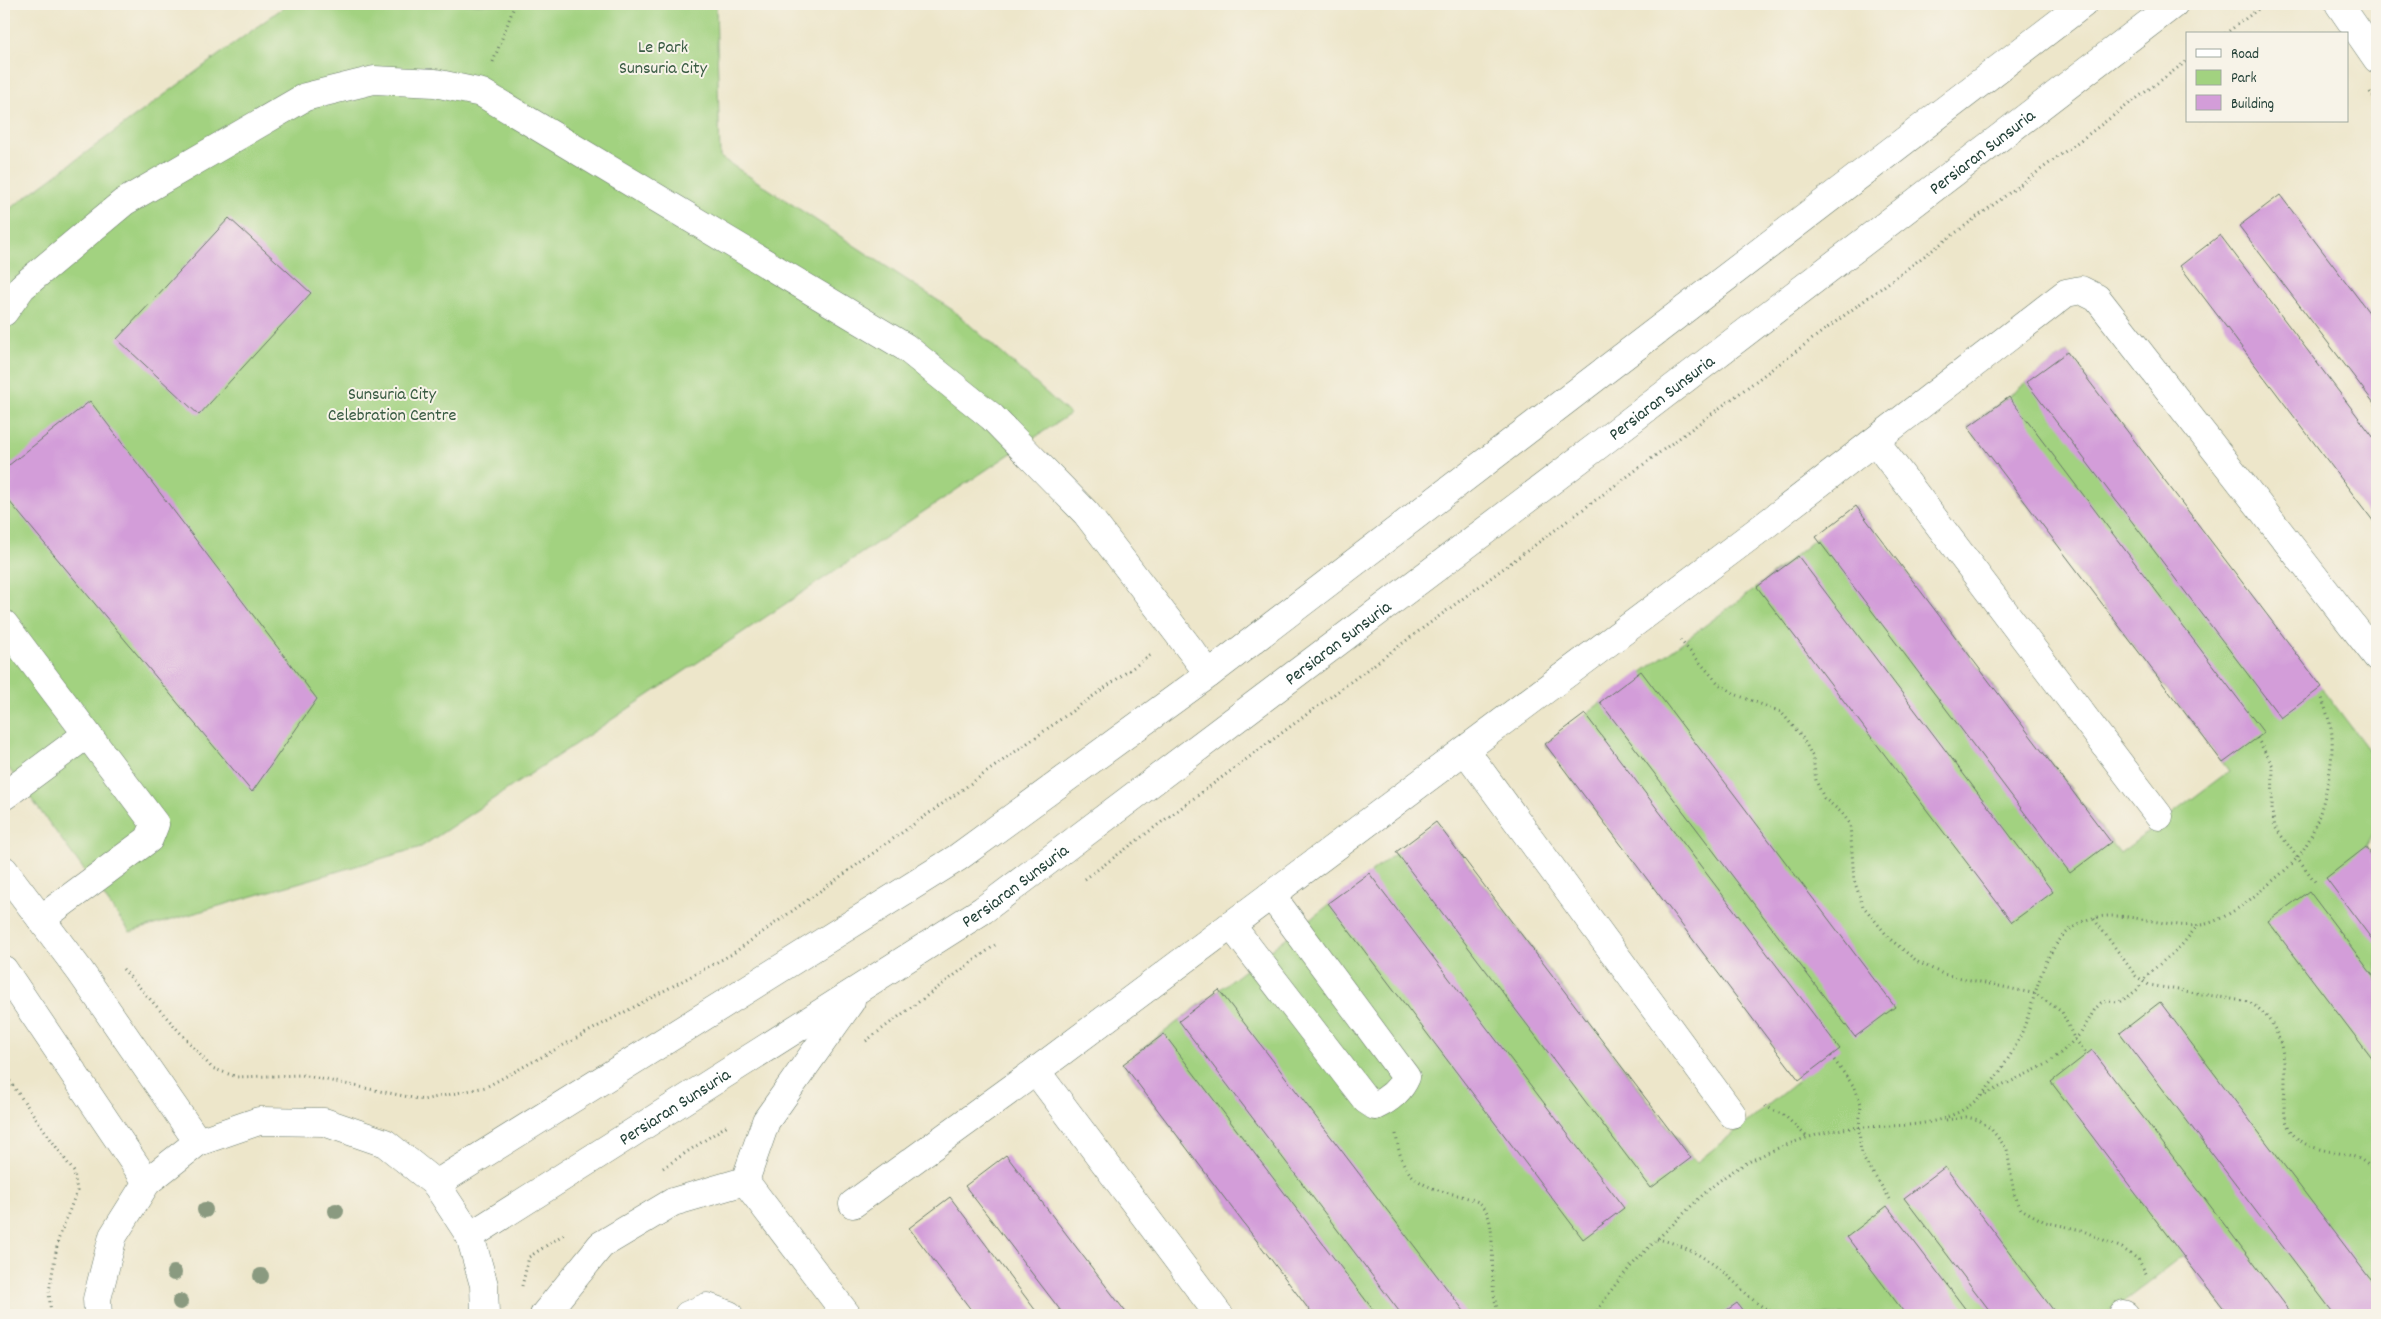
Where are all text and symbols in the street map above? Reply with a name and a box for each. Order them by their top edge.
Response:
legend [2186,32,2348,122]
park label: Le Park Sunsuria City [619,36,708,82]
text: Road [2231,44,2259,66]
text: Park [2231,68,2257,90]
text: Building [2231,94,2274,116]
street label: Persiaran Sunsuria [1925,104,2042,202]
street label: Persiaran Sunsuria [1604,350,1721,448]
park label: Sunsuria City Celebration Centre [328,383,456,429]
street label: Persiaran Sunsuria [1281,596,1398,693]
street label: Persiaran Sunsuria [958,839,1075,935]
street label: Persiaran Sunsuria [615,1063,737,1153]

